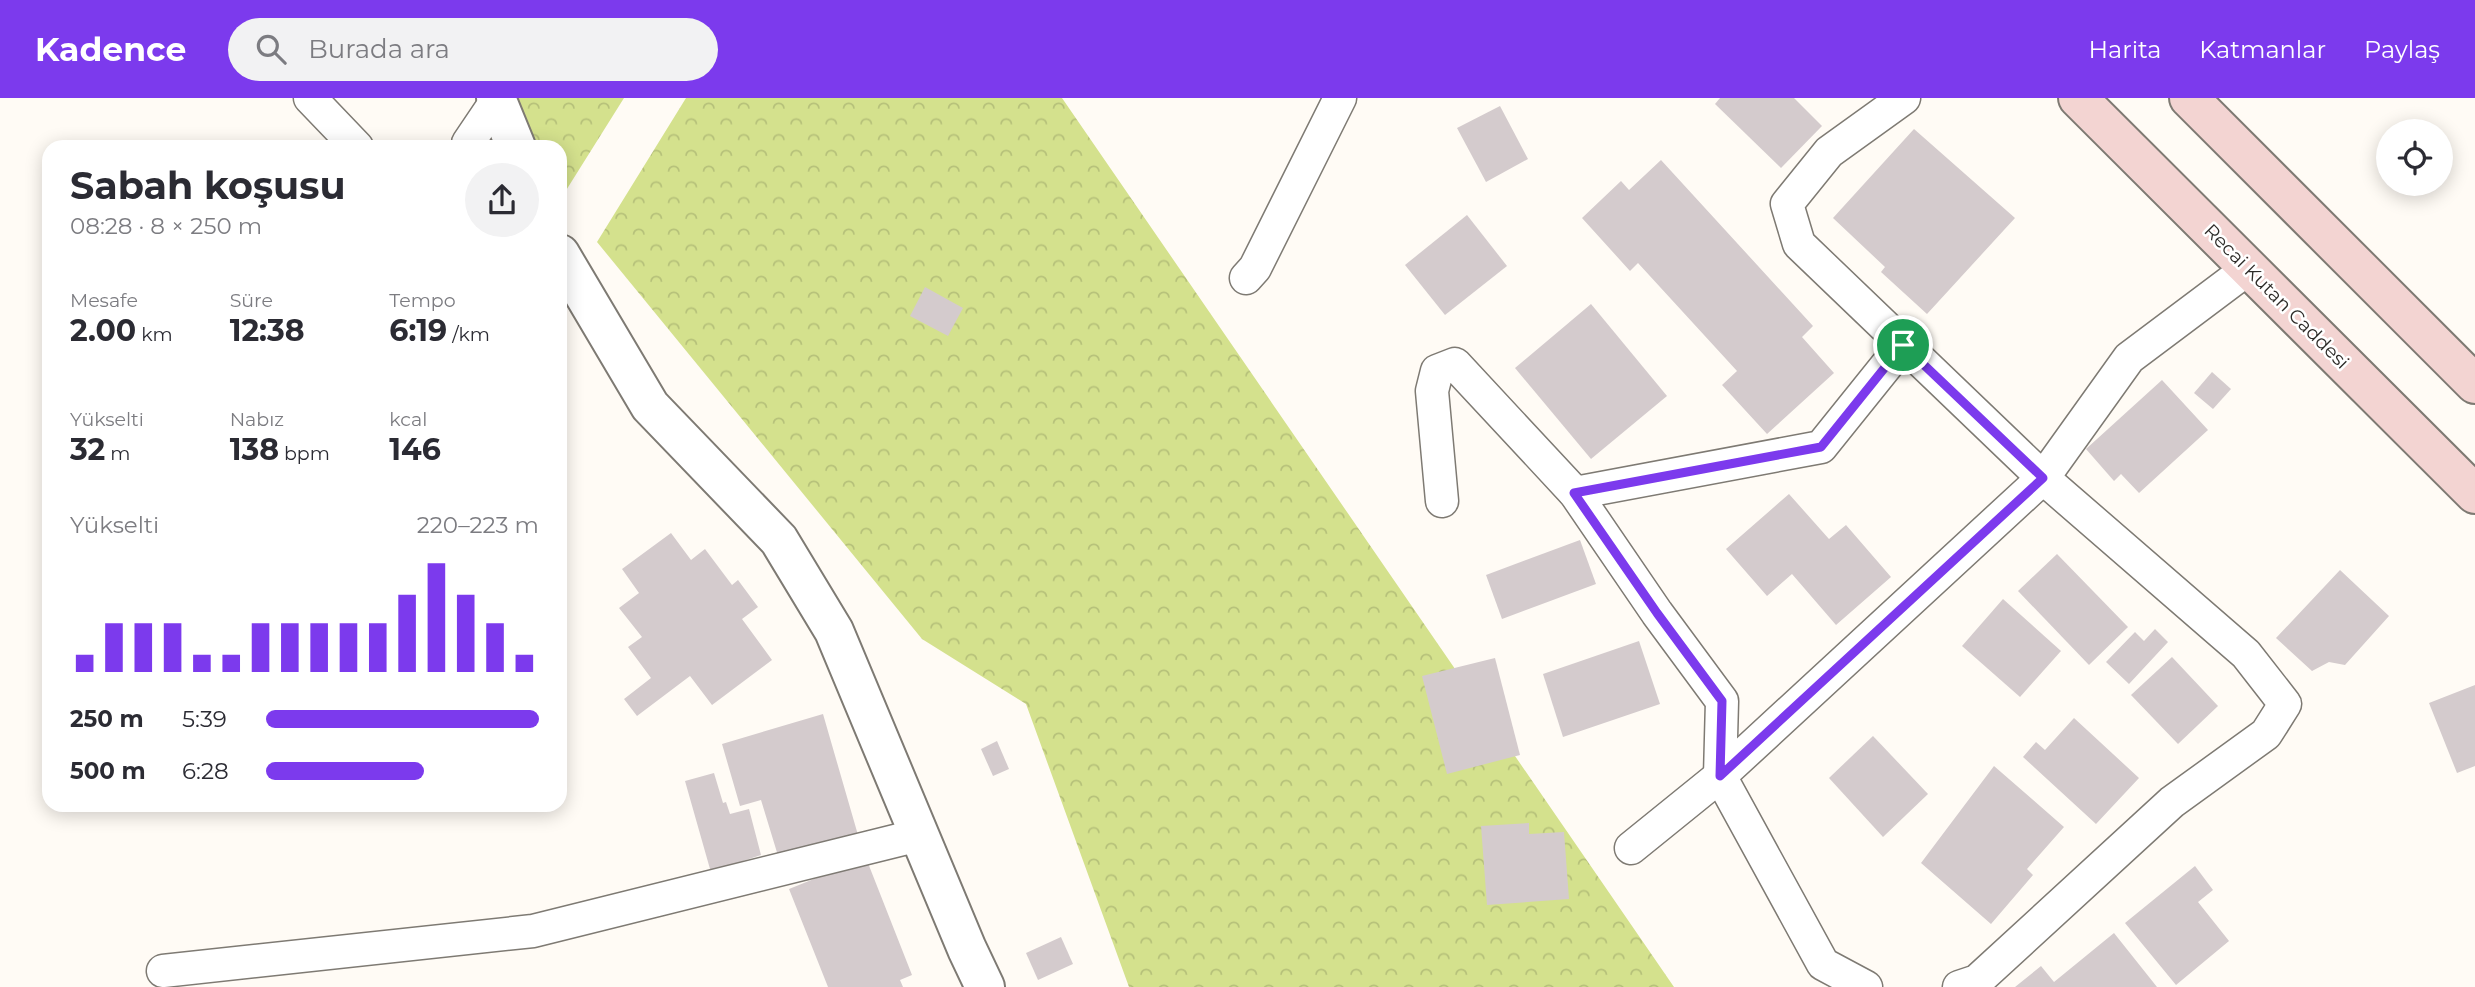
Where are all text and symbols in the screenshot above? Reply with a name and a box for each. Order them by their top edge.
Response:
search box [228,18,718,81]
text: Kadence [35,29,186,69]
icon: search [252,30,290,68]
text: Burada ara [308,33,450,65]
text: Harita [2089,35,2161,64]
text: Katmanlar [2199,35,2326,64]
text: Paylaş [2364,35,2440,64]
map controls [2376,119,2453,196]
button: locate [2376,119,2453,196]
text: Sabah koşusu [70,162,346,209]
button: share [465,163,539,237]
text: 08:28 · 8 × 250 m [70,212,262,240]
street label: Recai Kutan Caddesi [2199,219,2354,374]
text: Mesafe [70,289,138,312]
text: Süre [230,289,273,312]
text: Tempo [389,289,456,312]
text: 2.00 [70,312,136,349]
text: 12:38 [230,312,305,349]
text: 6:19 [389,312,447,349]
pin [1873,315,1933,375]
text: km [136,323,173,346]
text: /km [447,323,490,346]
icon: arrive [1884,326,1922,364]
text: Yükselti [70,408,144,431]
text: Nabız [230,408,284,431]
text: kcal [389,408,427,431]
text: 32 [70,431,105,468]
text: 138 [230,431,279,468]
text: 146 [389,431,441,468]
text: m [105,442,130,465]
text: bpm [279,442,330,465]
text: Yükselti [70,511,159,539]
text: 220–223 m [417,511,539,539]
text: 250 m [70,705,144,733]
text: 5:39 [182,705,227,733]
text: 500 m [70,757,146,785]
text: 6:28 [182,757,229,785]

